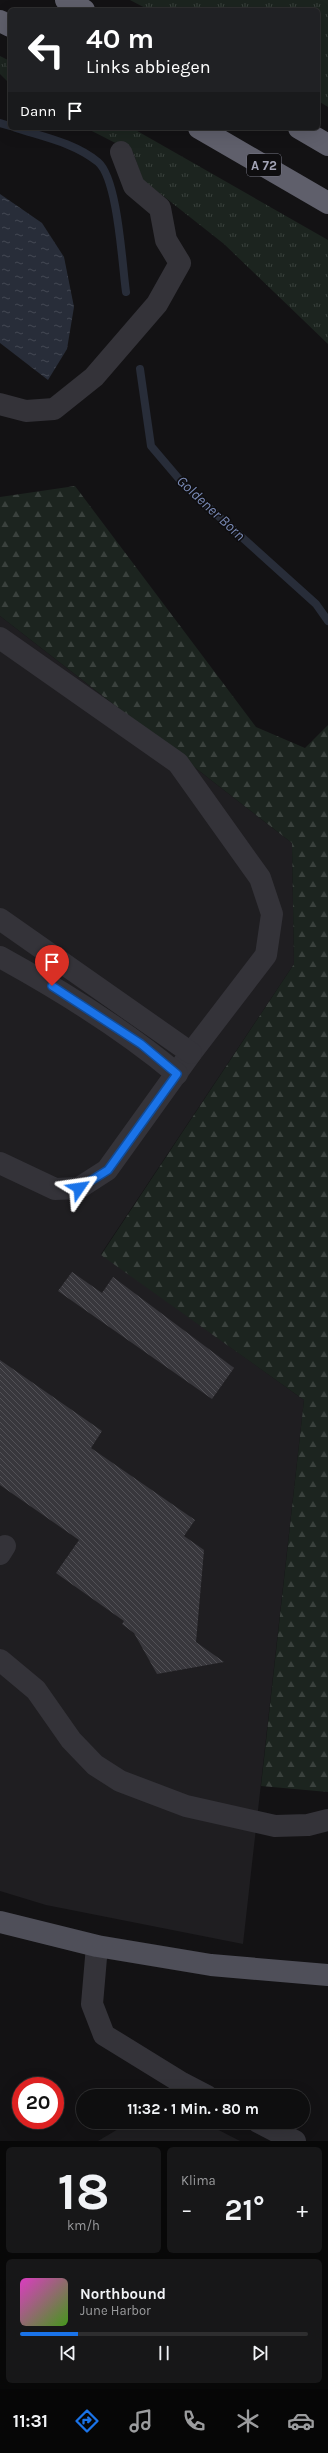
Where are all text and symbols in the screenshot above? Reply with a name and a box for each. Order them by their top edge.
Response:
text: 40 m [86,22,154,55]
icon: left [20,24,72,76]
text: Links abbiegen [86,56,211,78]
icon: arrive [64,100,86,122]
text: Dann [20,102,56,120]
road number: A 72 [247,154,281,176]
water label: Goldener Born [173,472,249,544]
pin [35,945,69,986]
icon: arrive [41,951,63,973]
position arrow [58,1167,100,1209]
speed limit sign: 20 [12,2077,64,2129]
text: 11:32 · 1 Min. · 80 m [127,2100,259,2118]
text: 18 [57,2161,110,2222]
text: Klima [181,2173,216,2188]
text: 21° [224,2192,265,2228]
text: − [181,2197,193,2223]
text: + [296,2197,308,2223]
text: km/h [67,2218,100,2233]
text: Northbound [80,2285,166,2303]
text: June Harbor [80,2303,151,2318]
icon: previous [57,2342,79,2364]
icon: pause [153,2342,175,2364]
icon: next [249,2342,271,2364]
icon: directions [73,2407,101,2435]
icon: music [127,2407,155,2435]
icon: phone [180,2407,208,2435]
icon: climate [234,2407,262,2435]
icon: car [287,2407,315,2435]
text: 11:31 [13,2410,48,2432]

